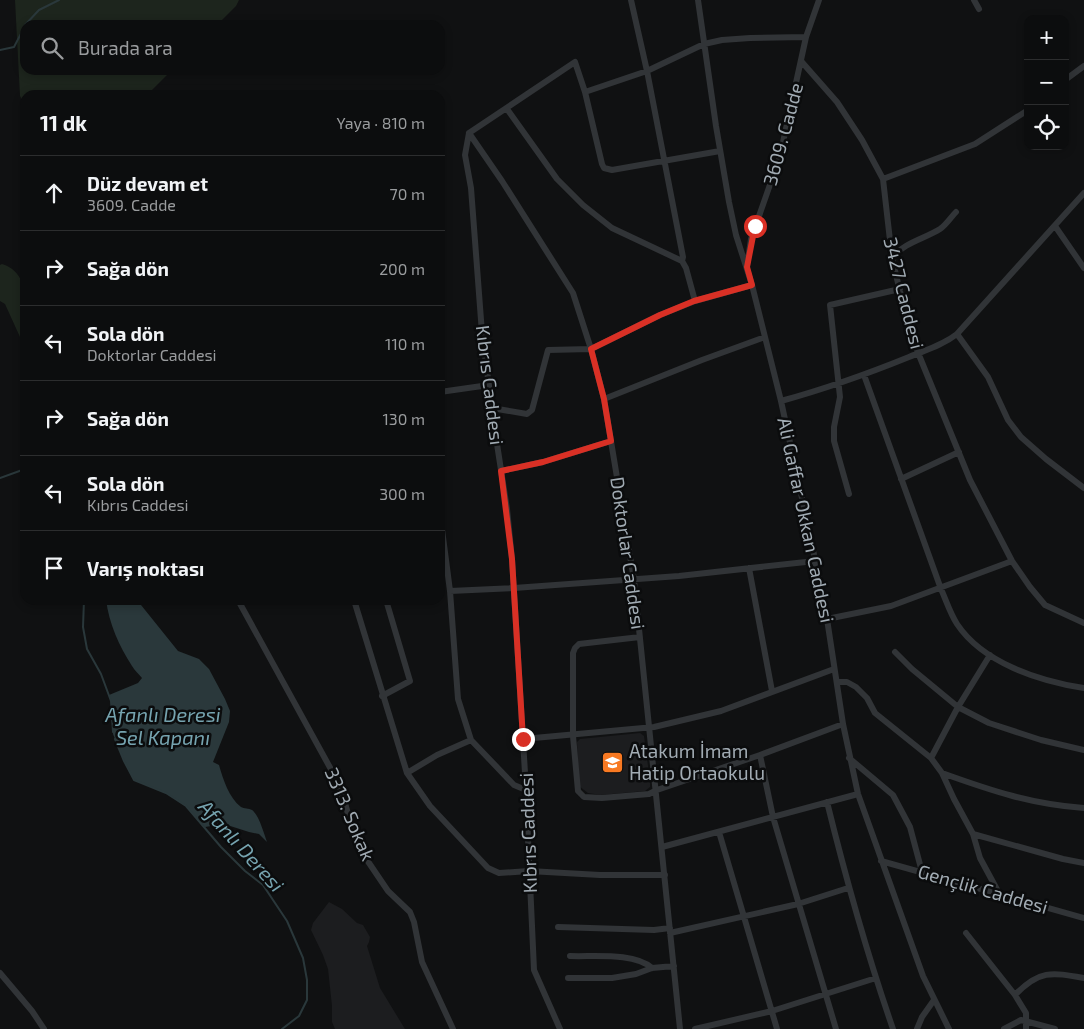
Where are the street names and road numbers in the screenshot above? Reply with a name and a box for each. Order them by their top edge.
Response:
street label: 3609. Cadde [758,80,807,188]
street label: 3427 Caddesi [879,235,929,351]
street label: Kıbrıs Caddesi [472,324,509,446]
street label: Ali Gaffar Okkan Caddesi [773,415,840,625]
street label: Doktorlar Caddesi [606,475,651,631]
street label: 3313. Sokak [321,764,381,864]
street label: Kıbrıs Caddesi [514,772,541,894]
street label: Gençlik Caddesi [915,859,1051,919]

